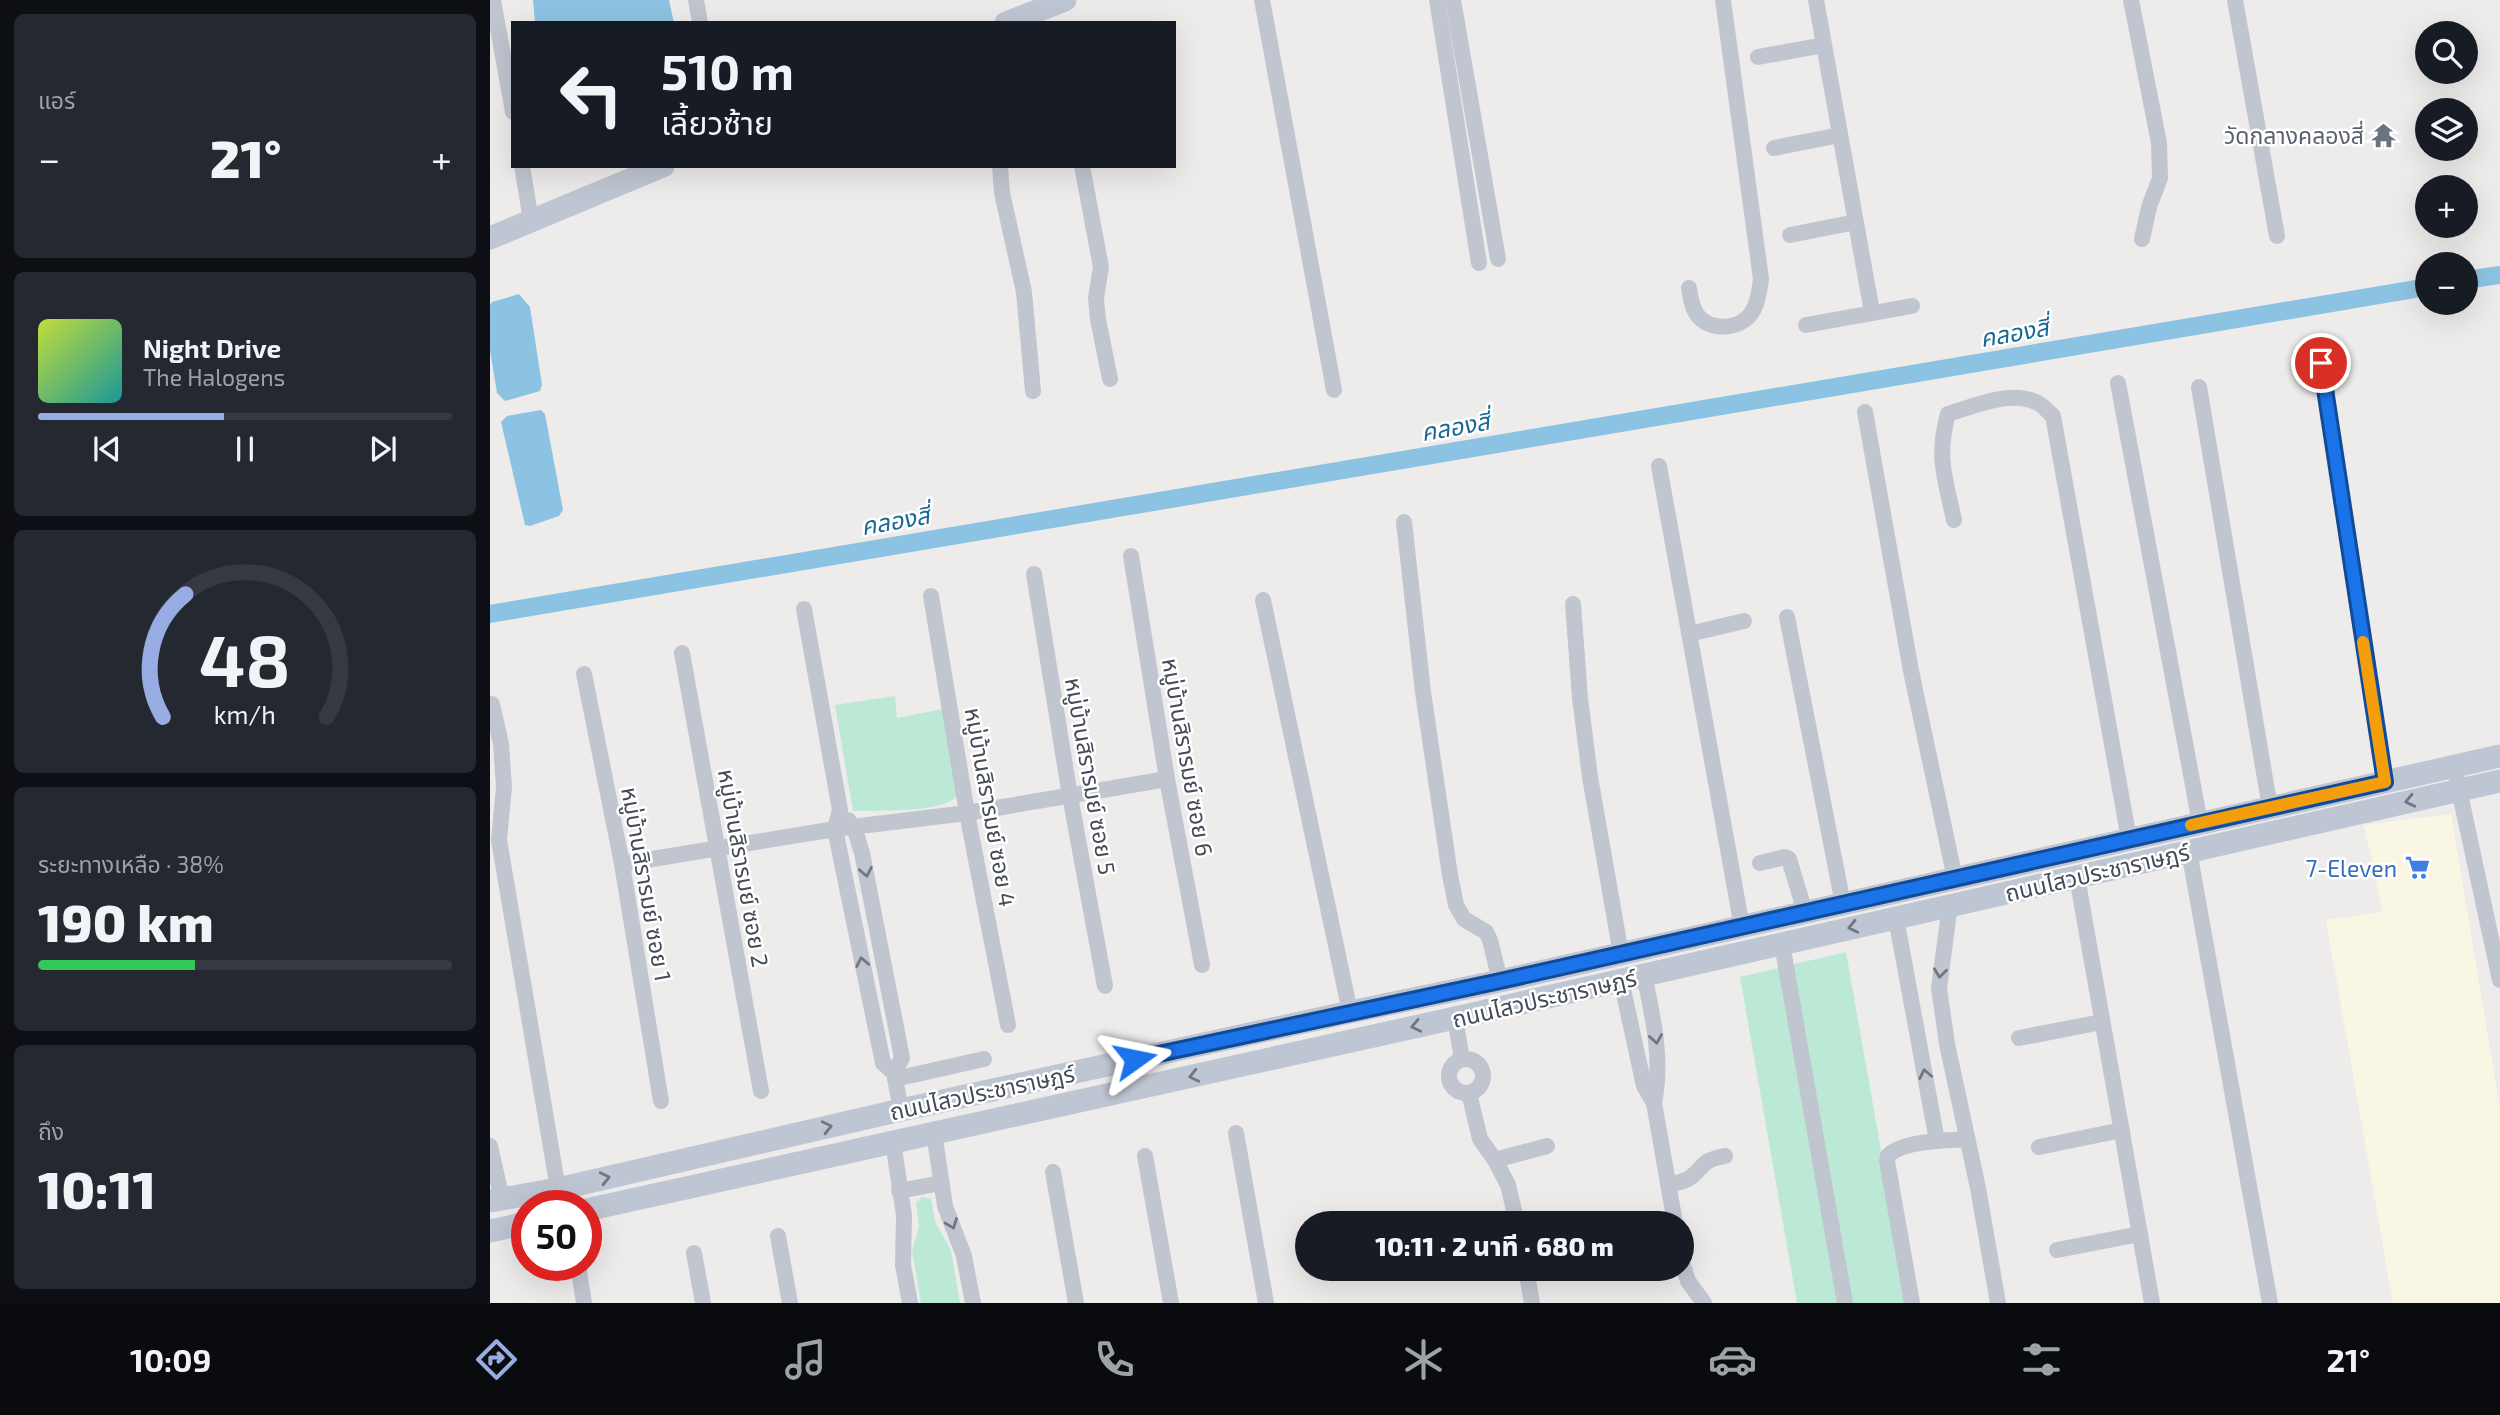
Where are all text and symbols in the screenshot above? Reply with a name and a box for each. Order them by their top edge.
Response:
map controls [2415,21,2478,315]
button: search [2415,21,2478,84]
text: 510 m [661,41,794,100]
icon: left [546,49,637,140]
text: แอร์ [38,86,75,114]
button: layers [2415,98,2478,161]
text: เลี้ยวซ้าย [661,103,773,141]
place label: วัดกลางคลองสี่ [2224,120,2364,149]
temple icon: วัดกลางคลองสี่ [2370,121,2398,149]
text: 21° [210,126,281,188]
text: − [38,135,60,181]
text: + [431,135,452,181]
button: + [2415,175,2478,238]
button: − [2415,252,2478,315]
water label: คลองสี่ [1977,310,2055,352]
text: Night Drive [143,332,281,363]
pin [2291,333,2351,393]
icon: arrive [2302,344,2340,382]
text: The Halogens [143,363,285,391]
water label: คลองสี่ [1418,404,1496,446]
icon: previous [88,430,126,468]
icon: pause [226,430,264,468]
icon: next [364,430,402,468]
water label: คลองสี่ [858,498,936,540]
text: 48 [199,615,291,703]
street label: หมู่บ้านสิรารมย์ ซอย 6 [1155,656,1219,859]
street label: หมู่บ้านสิรารมย์ ซอย 5 [1058,675,1122,877]
text: km/h [214,699,276,729]
street label: หมู่บ้านสิรารมย์ ซอย 4 [958,705,1022,909]
street label: หมู่บ้านสิรารมย์ ซอย 2 [711,767,775,970]
street label: หมู่บ้านสิรารมย์ ซอย 1 [614,785,678,984]
one-way arrow [2404,793,2416,808]
street label: ถนนไสวประชาราษฎร์ [2002,837,2193,907]
text: ระยะทางเหลือ · 38% [38,850,224,878]
place label: 7-Eleven [2306,854,2397,882]
supermarket icon: 7-Eleven [2403,854,2431,882]
one-way arrow [857,866,872,878]
text: 190 km [38,890,214,952]
one-way arrow [1847,919,1859,934]
one-way arrow [855,956,870,968]
street label: ถนนไสวประชาราษฎร์ [1449,963,1640,1033]
one-way arrow [1933,967,1948,979]
one-way arrow [1410,1018,1422,1033]
position arrow [1098,1022,1172,1096]
one-way arrow [1648,1033,1663,1044]
street label: ถนนไสวประชาราษฎร์ [887,1058,1078,1125]
one-way arrow [1188,1067,1200,1082]
one-way arrow [1918,1068,1933,1080]
text: ถึง [38,1117,64,1145]
one-way arrow [821,1121,833,1135]
text: 10:11 [38,1157,156,1219]
one-way arrow [599,1172,611,1186]
speed limit sign: 50 [511,1190,602,1281]
one-way arrow [944,1218,958,1230]
text: 10:11 · 2 นาที · 680 m [1375,1230,1614,1261]
icon: directions [472,1335,521,1384]
icon: music [781,1335,830,1384]
icon: phone [1090,1335,1139,1384]
icon: climate [1399,1335,1448,1384]
icon: car [1708,1335,1757,1384]
icon: filters [2017,1335,2066,1384]
text: 10:09 [130,1340,211,1378]
text: 21° [2326,1340,2370,1378]

